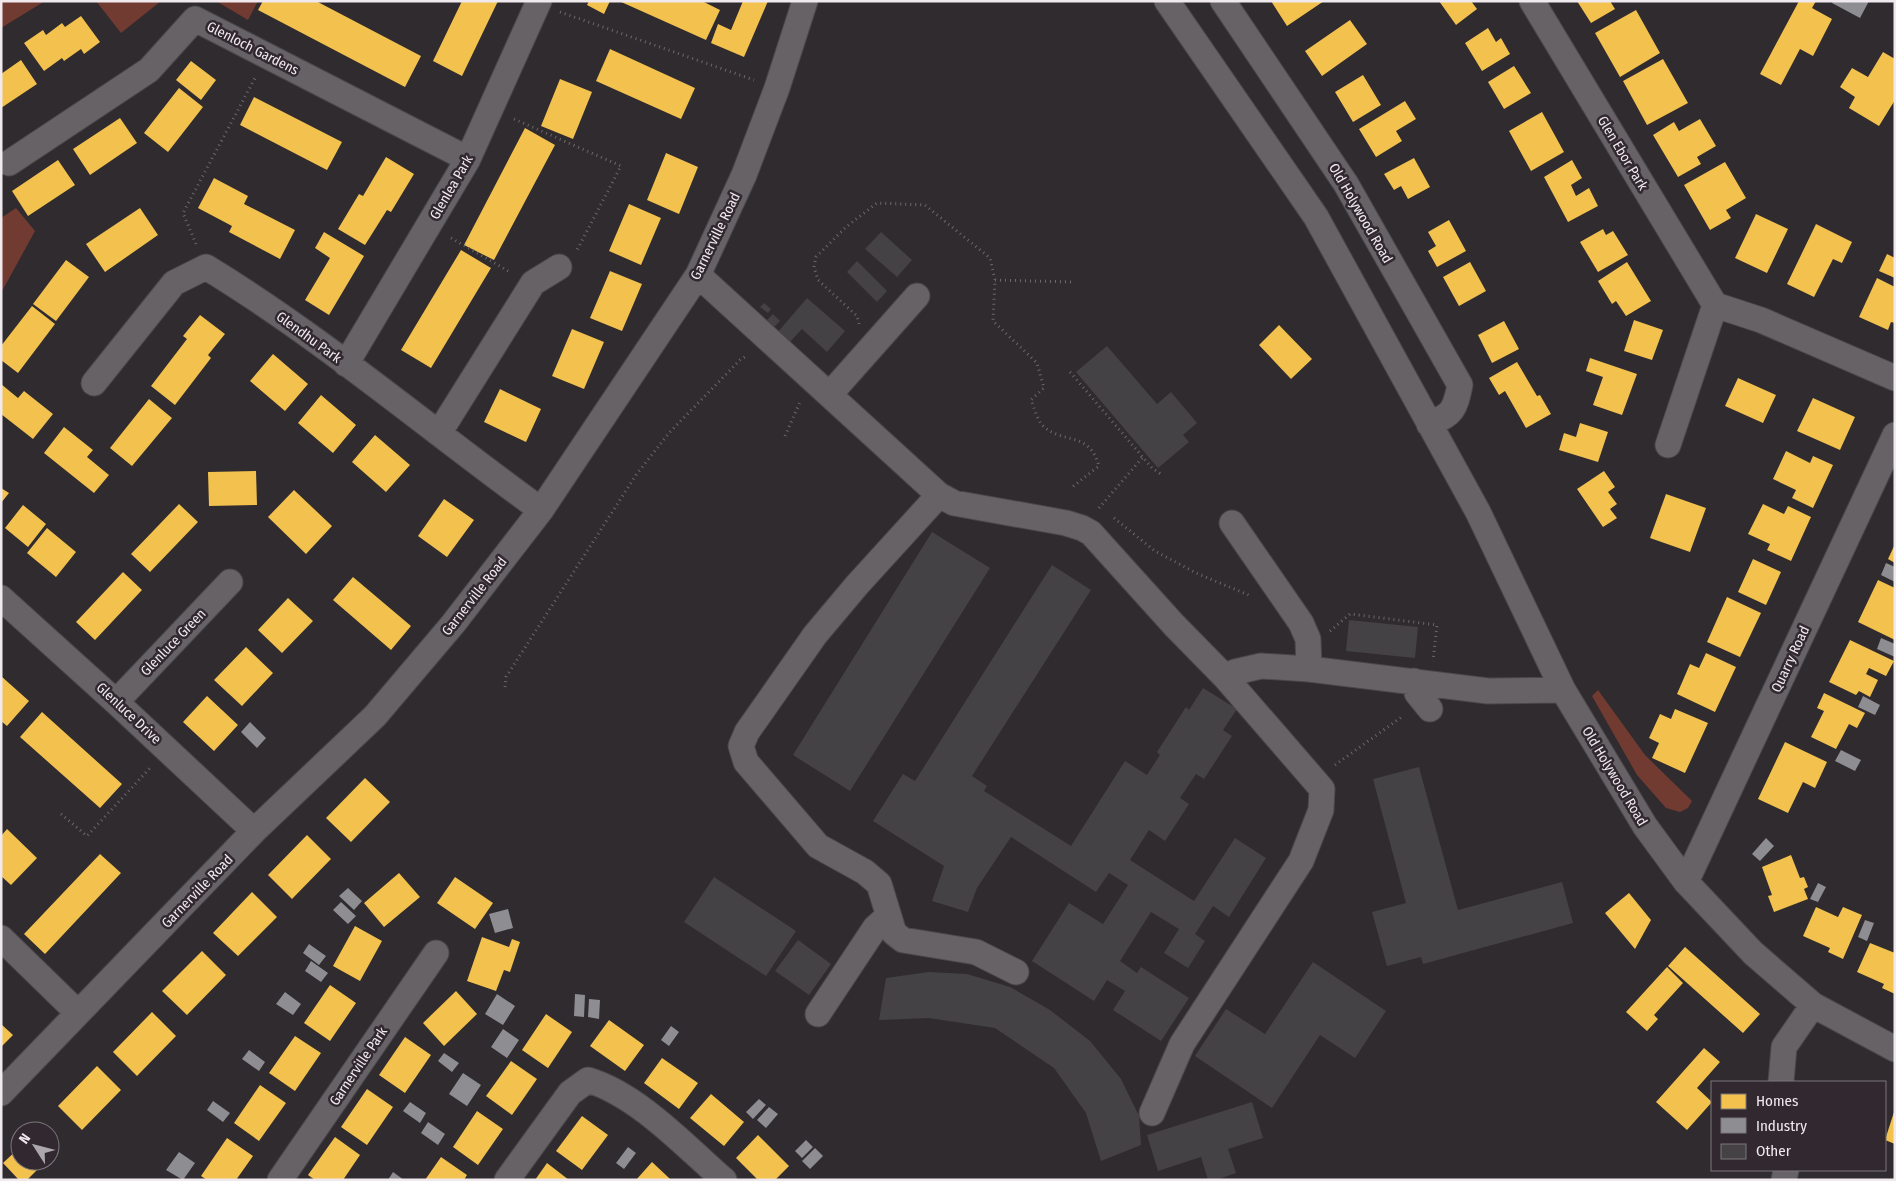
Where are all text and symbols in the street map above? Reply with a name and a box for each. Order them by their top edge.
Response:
street label: Glenloch Gardens [204,18,302,79]
street label: Glen Ebor Park [1594,113,1652,194]
street label: Glenlea Park [426,152,477,222]
street label: Old Holywood Road [1325,160,1396,266]
street label: Garnerville Road [687,190,744,283]
street label: Glendhu Park [273,308,345,367]
street label: Garnerville Road [438,554,510,639]
street label: Glenluce Green [137,605,210,679]
street label: Quarry Road [1768,623,1813,695]
street label: Glenluce Drive [93,679,165,748]
street label: Old Holywood Road [1578,724,1651,829]
street label: Garnerville Road [158,851,237,932]
street label: Garnerville Park [326,1023,391,1109]
legend [1711,1081,1886,1171]
text: Homes [1756,1092,1798,1110]
text: Industry [1756,1117,1807,1135]
north arrow [10,1121,60,1171]
text: N [16,1130,34,1147]
text: Other [1756,1142,1792,1160]

